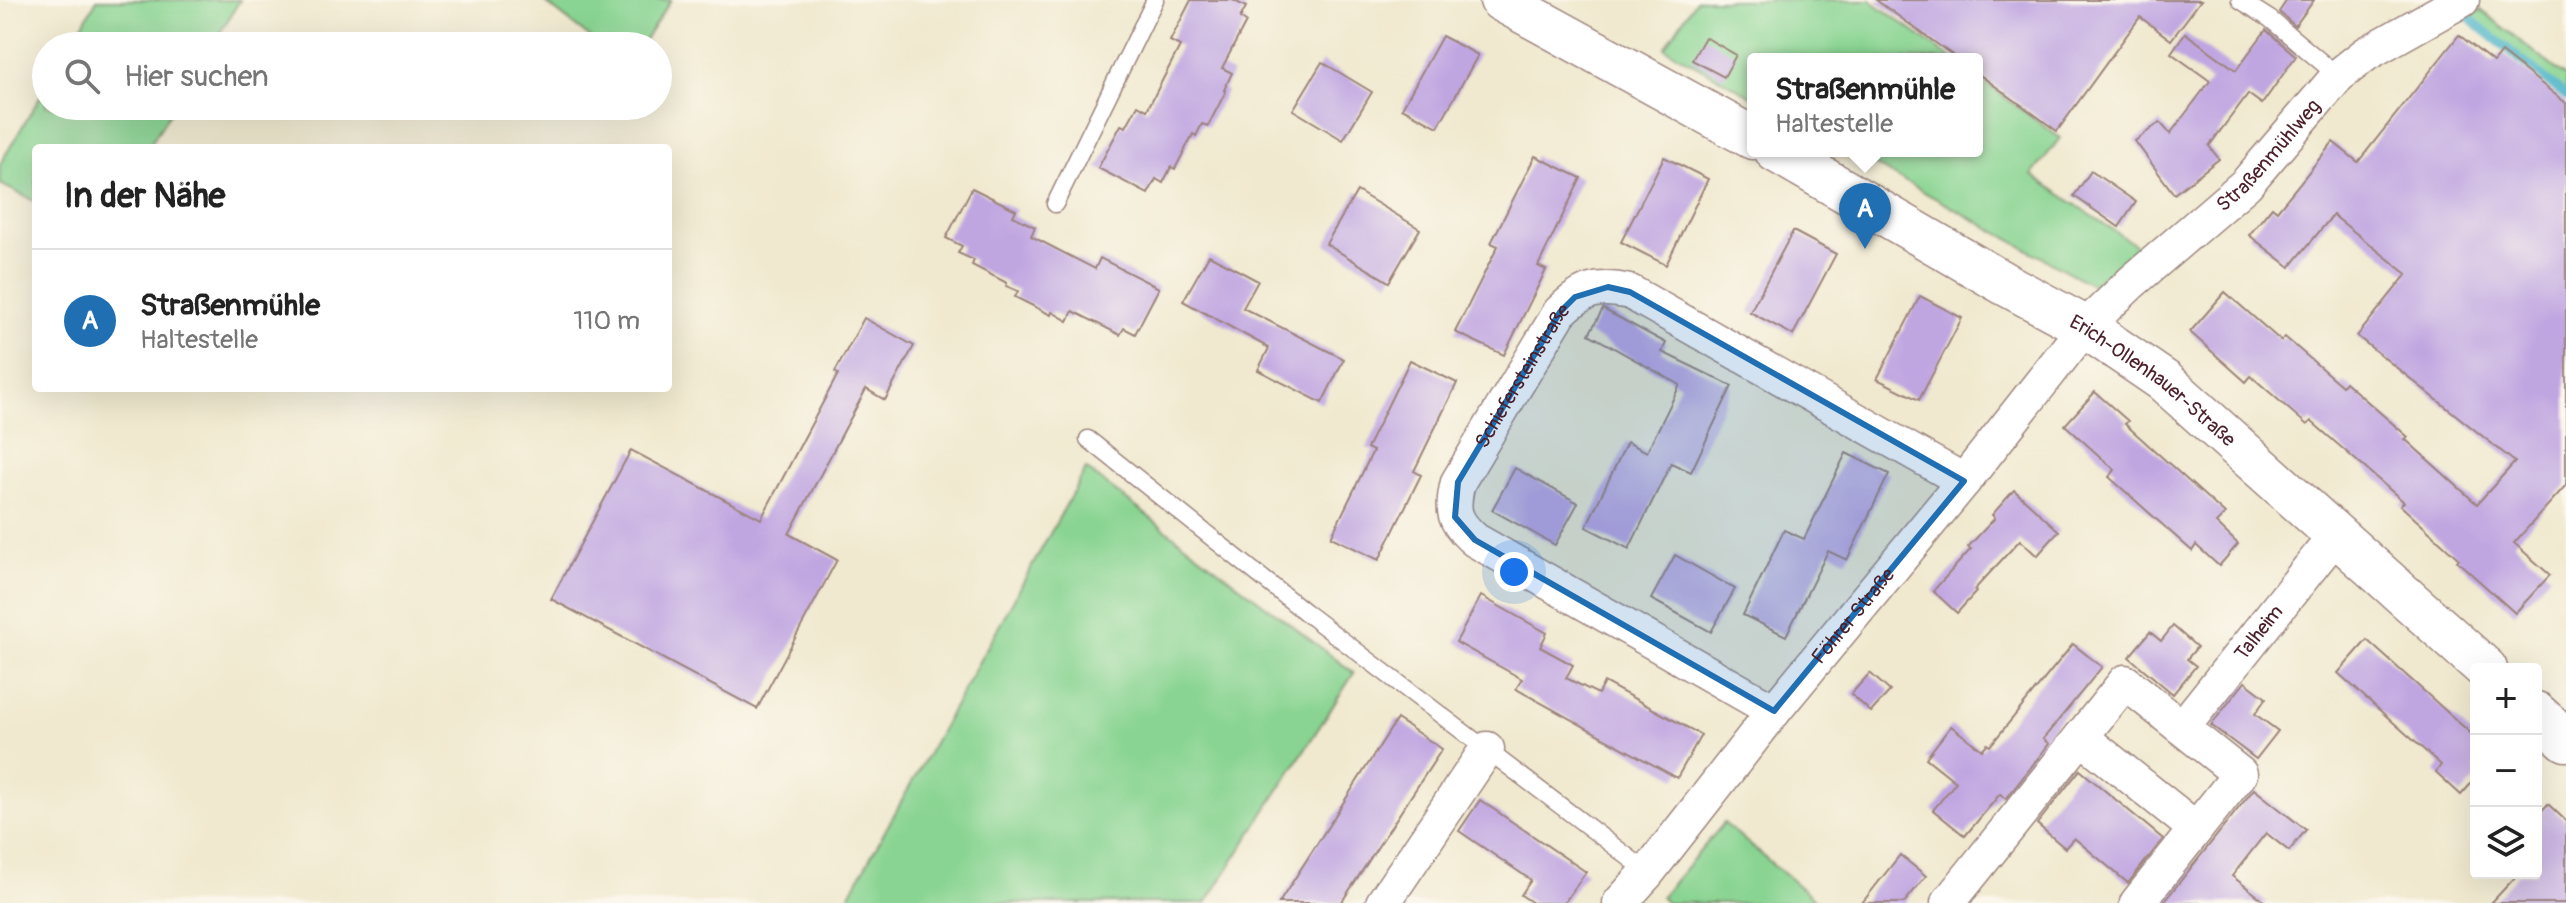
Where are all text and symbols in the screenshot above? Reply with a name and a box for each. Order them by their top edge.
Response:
search box [32,32,672,120]
popup [1747,53,1983,157]
icon: search [60,54,104,98]
text: Hier suchen [124,58,269,95]
text: Straßenmühle [1775,71,1955,108]
street label: Straßenmühlweg [2211,94,2326,217]
text: Haltestelle [1775,108,1893,140]
text: In der Nähe [64,175,225,218]
pin: A [1839,183,1891,249]
text: Straßenmühle [140,287,320,324]
street label: Schiefersteinstraße [1469,297,1575,452]
text: A [82,305,98,337]
text: 110 m [573,305,640,337]
street label: Erich-Ollenhauer-Straße [2066,309,2241,452]
text: Haltestelle [140,324,258,356]
your location [1494,552,1534,592]
street label: Föhrer Straße [1806,562,1900,669]
street label: Talheim [2229,599,2288,665]
map controls [2470,663,2542,879]
button: + [2470,663,2542,735]
button: − [2470,735,2542,807]
button: layers [2470,807,2542,879]

